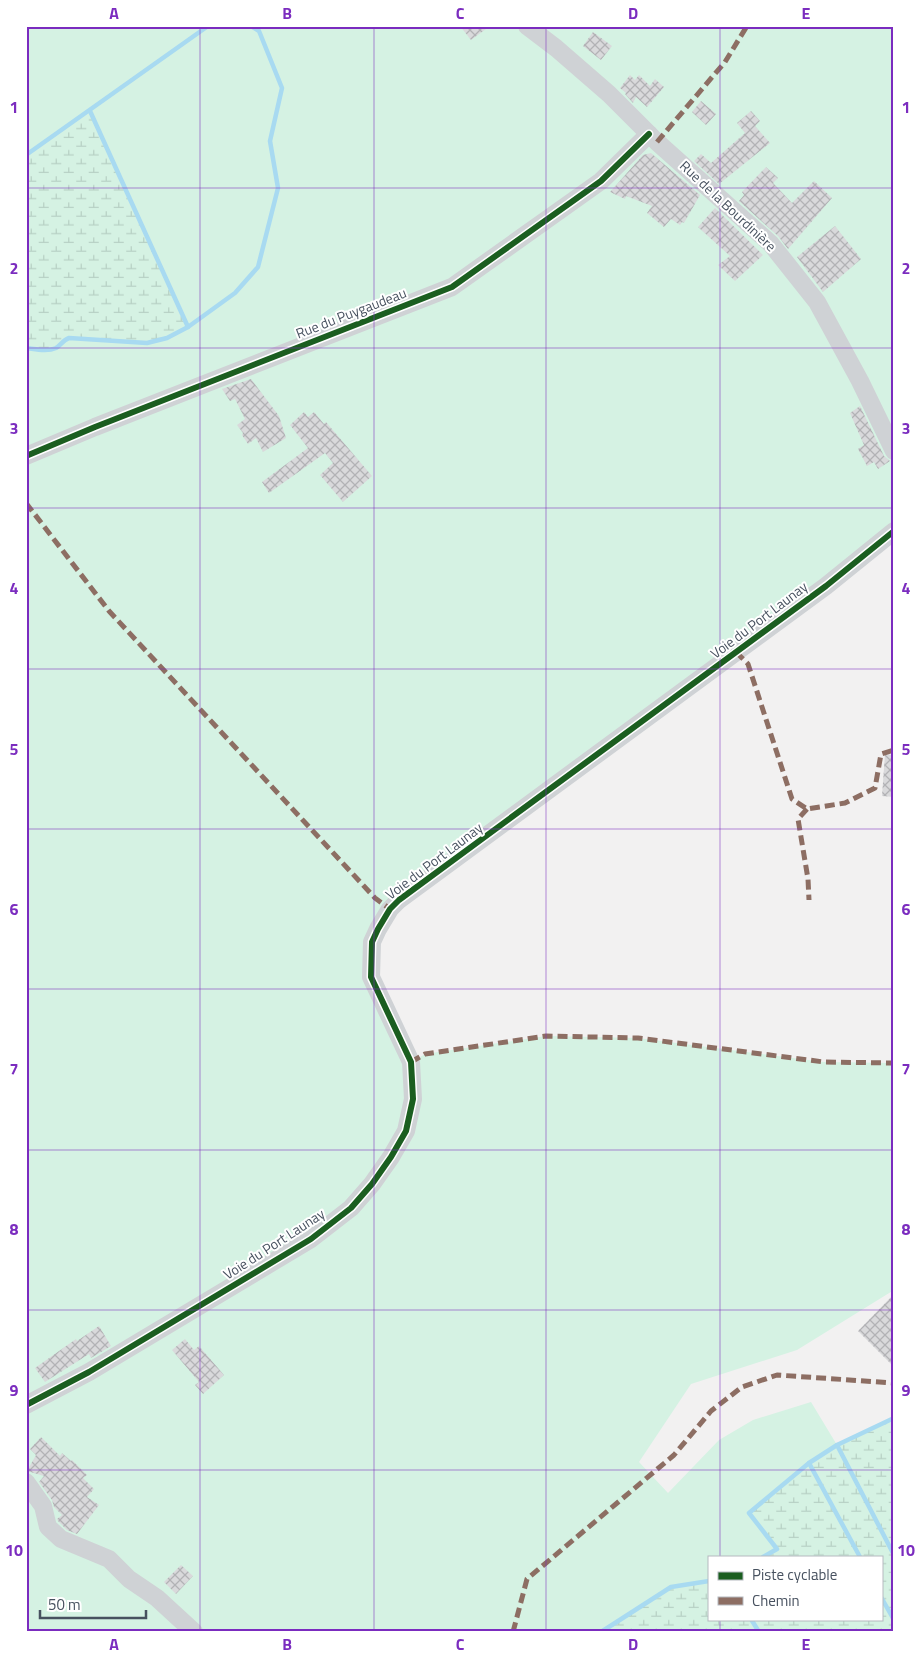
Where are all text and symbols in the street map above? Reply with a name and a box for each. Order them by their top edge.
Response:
text: A [109,1,119,25]
text: B [282,1,292,25]
text: C [456,1,465,25]
text: D [628,1,638,25]
text: E [802,1,811,25]
text: 1 [10,95,18,119]
text: 1 [902,95,910,119]
street label: Rue de la Bourdinière [675,155,781,256]
text: 2 [10,256,18,280]
text: 2 [902,256,910,280]
street label: Rue du Puygaudeau [292,282,409,343]
text: 3 [10,416,18,440]
text: 3 [902,416,910,440]
text: 4 [10,576,19,600]
street label: Voie du Port Launay [706,576,812,663]
text: 4 [902,576,911,600]
text: 5 [10,737,19,761]
text: 5 [902,737,911,761]
street label: Voie du Port Launay [381,817,487,904]
text: 6 [10,897,19,921]
text: 6 [902,897,911,921]
text: 7 [10,1057,18,1081]
text: 7 [902,1057,910,1081]
street label: Voie du Port Launay [219,1203,329,1284]
text: 8 [10,1217,19,1241]
text: 8 [902,1217,911,1241]
text: 9 [10,1378,19,1402]
text: 9 [902,1378,911,1402]
text: 10 [5,1538,23,1562]
text: 10 [897,1538,915,1562]
legend [708,1556,882,1620]
text: Piste cyclable [752,1563,837,1586]
scale bar [40,1588,146,1620]
text: Chemin [752,1589,800,1612]
text: 50 m [48,1593,81,1616]
text: A [109,1632,119,1656]
text: B [282,1632,292,1656]
text: C [456,1632,465,1656]
text: D [628,1632,638,1656]
text: E [802,1632,811,1656]

